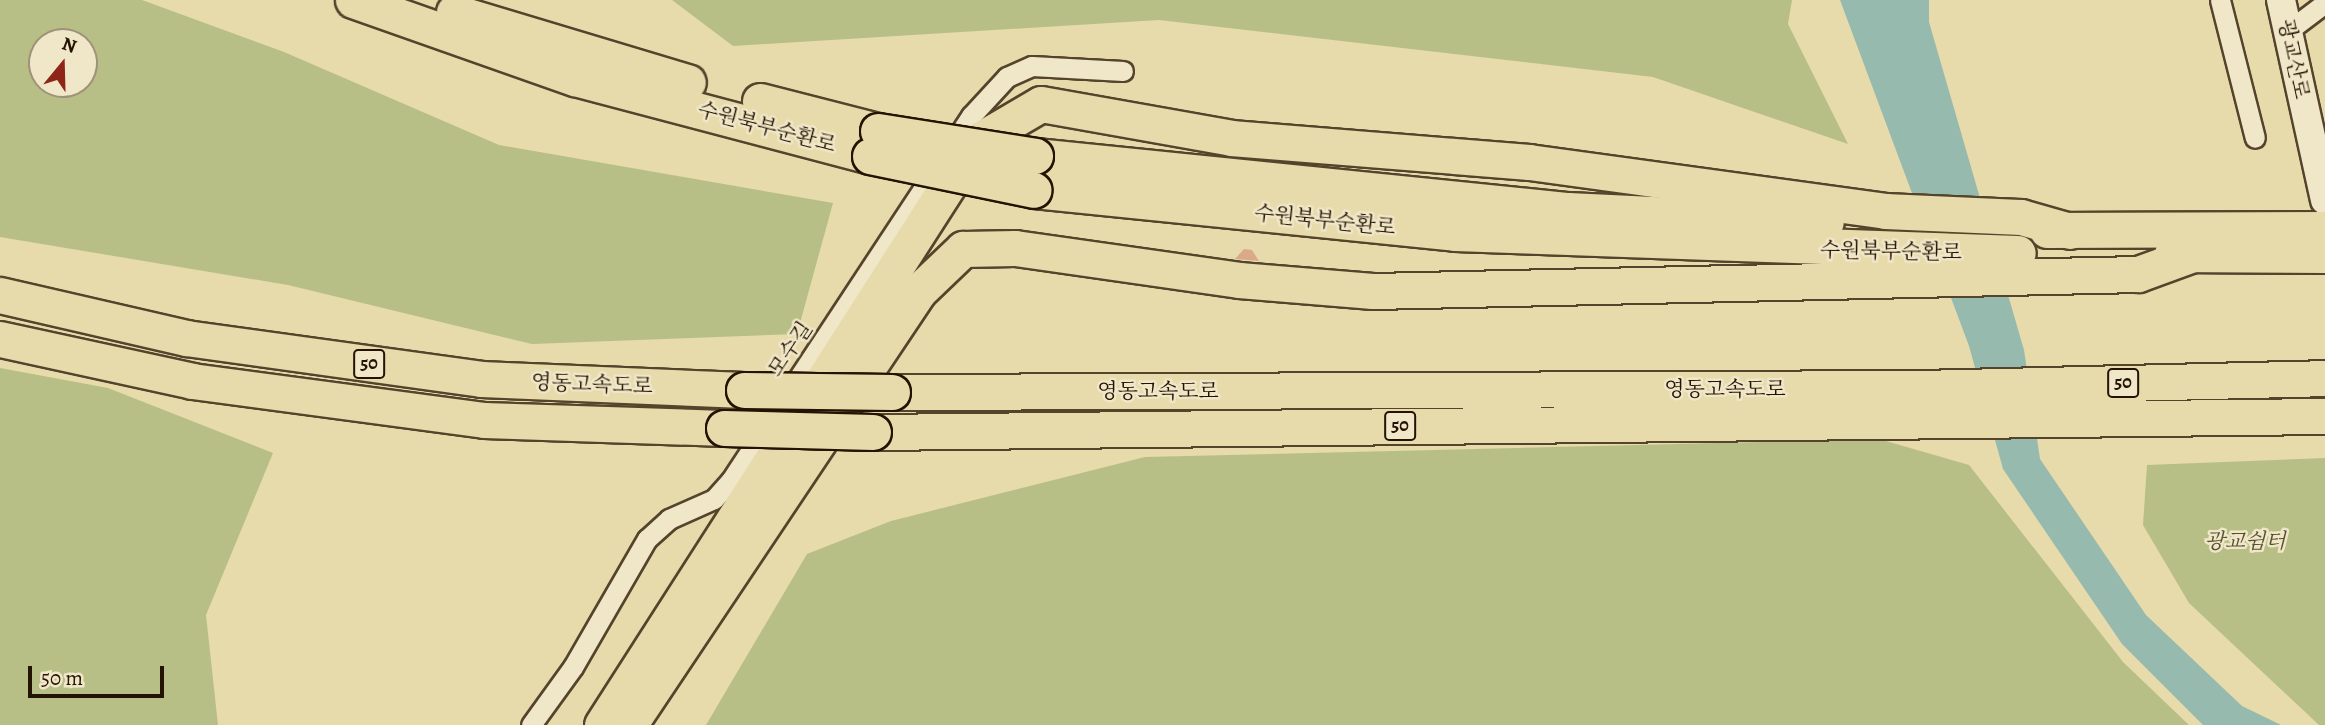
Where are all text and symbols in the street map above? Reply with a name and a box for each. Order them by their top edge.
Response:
street label: 광교산로 [2273,17,2315,101]
north arrow [28,28,98,98]
text: N [58,30,80,60]
street label: 수원북부순환로 [695,96,839,158]
street label: 수원북부순환로 [1253,200,1397,240]
street label: 수원북부순환로 [1820,237,1962,265]
street label: 모수길 [763,317,817,381]
road number: 50 [352,348,386,380]
road number: 50 [2106,368,2140,398]
street label: 영동고속도로 [531,369,653,399]
street label: 영동고속도로 [1664,376,1786,402]
street label: 영동고속도로 [1097,378,1219,404]
road number: 50 [1382,410,1418,442]
park label: 광교쉼터 [2204,528,2286,554]
scale bar [32,652,168,696]
text: 50 m [41,664,83,692]

